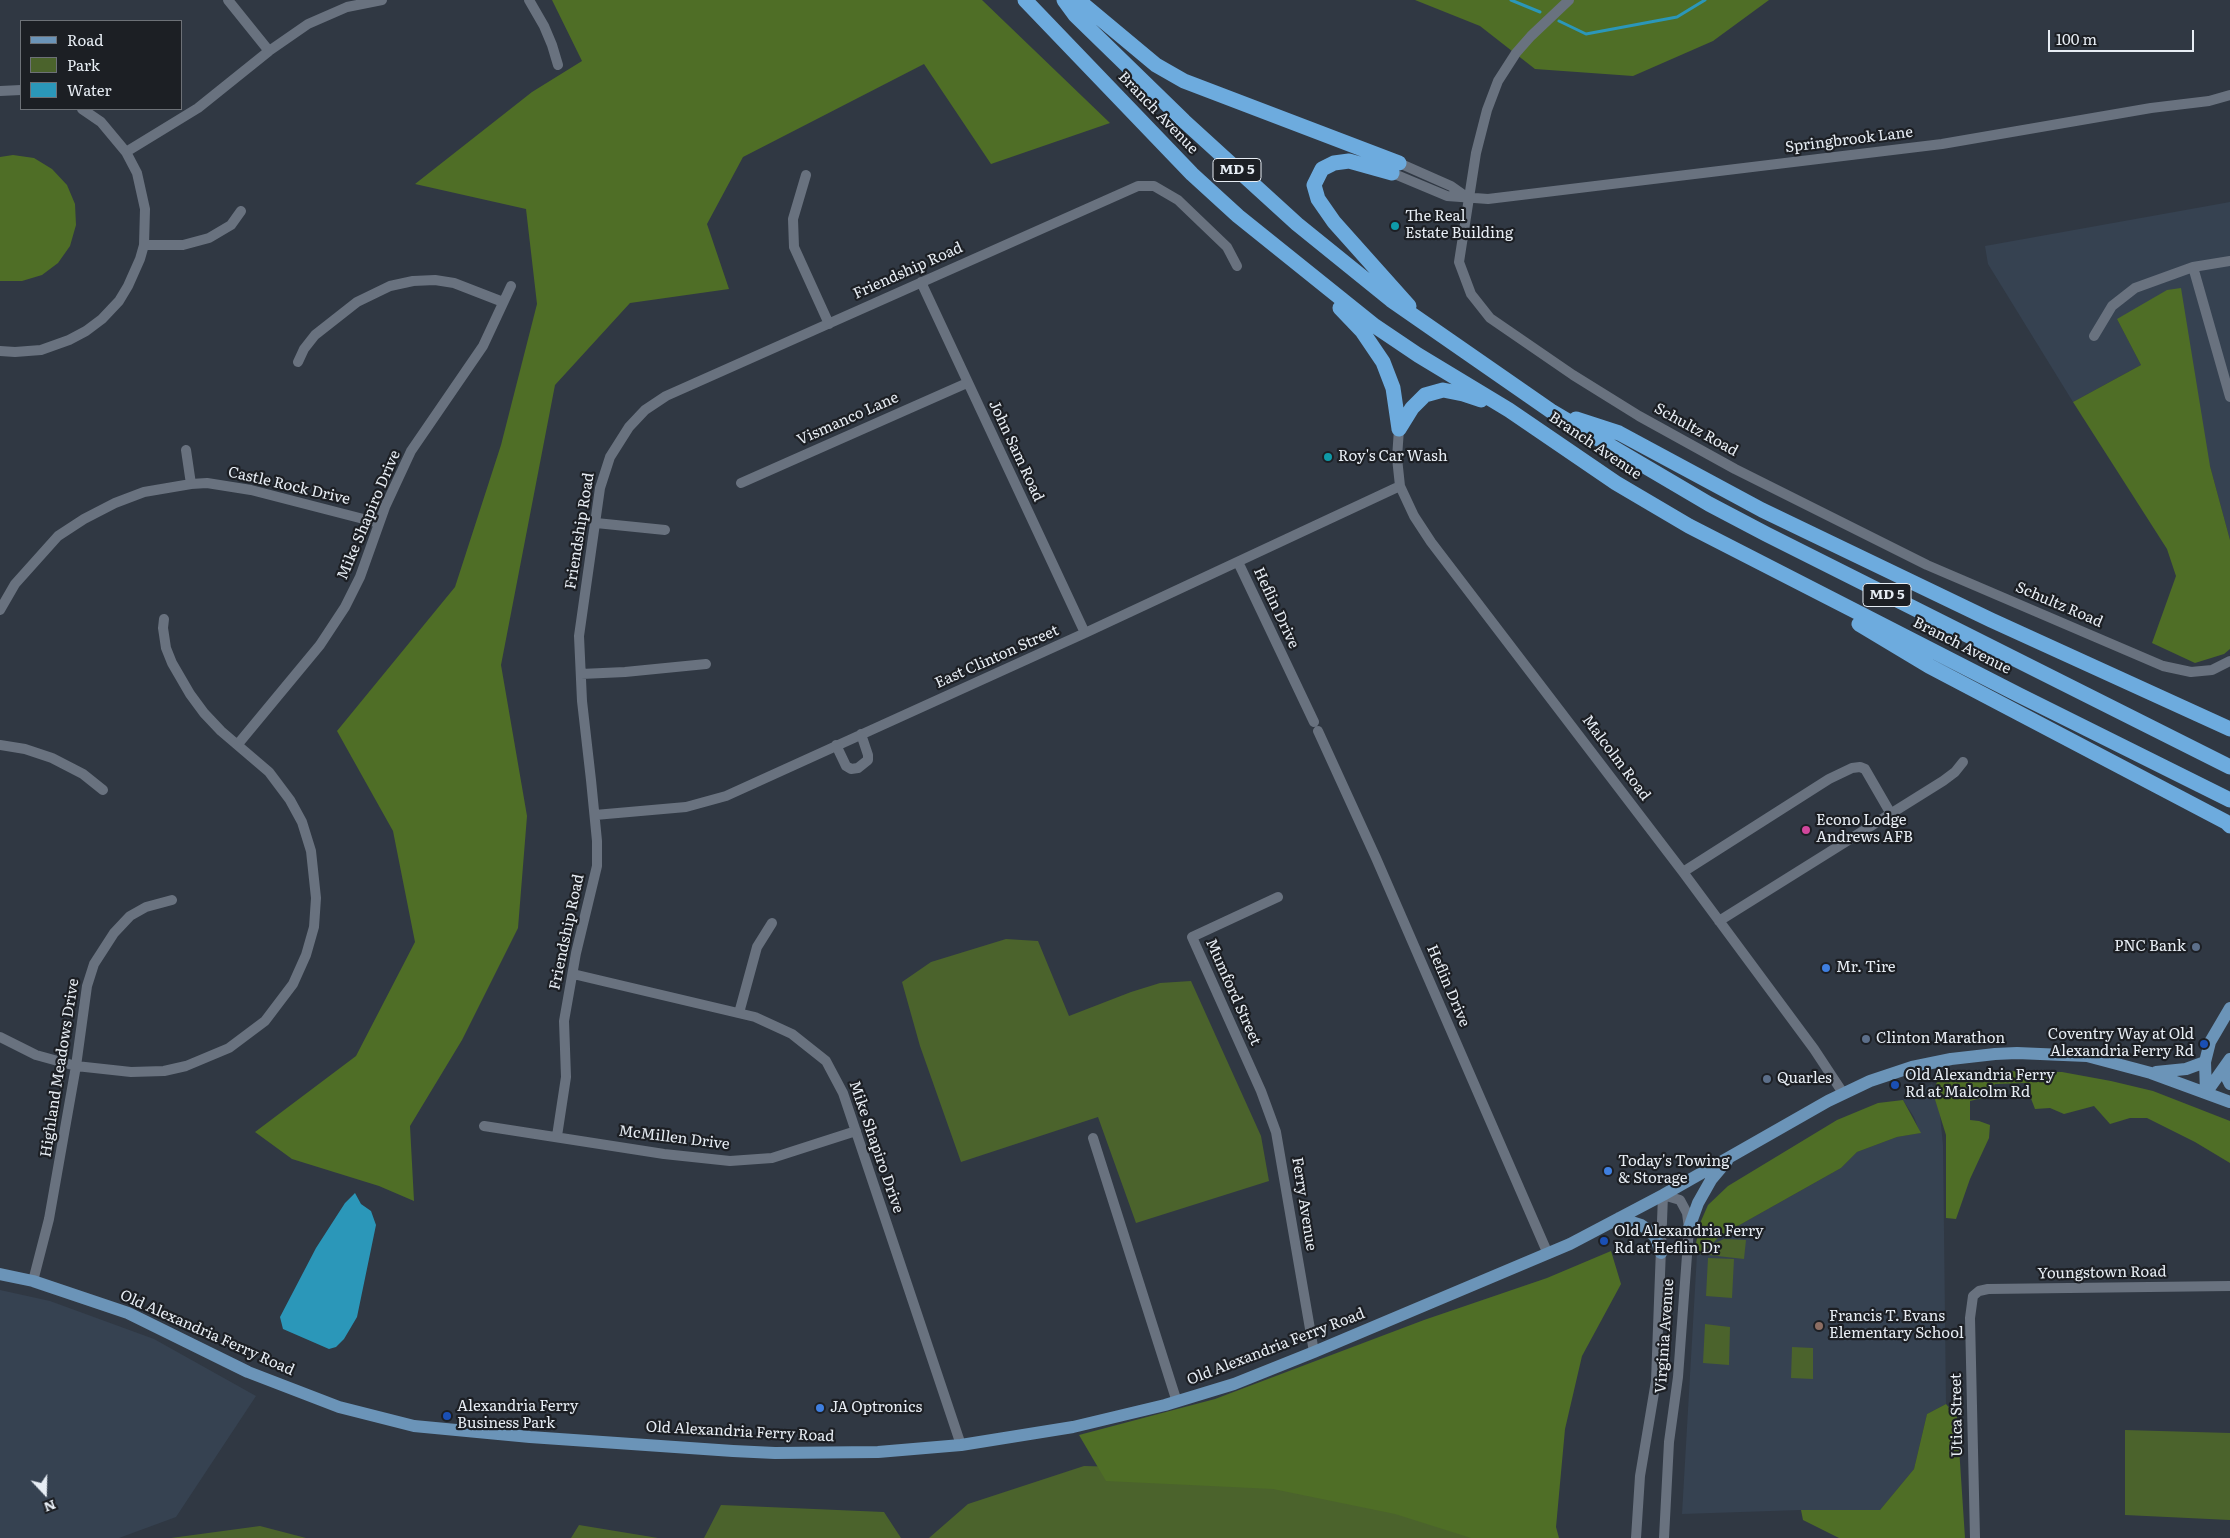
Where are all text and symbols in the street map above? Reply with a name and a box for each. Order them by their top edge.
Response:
legend [20,20,182,110]
scale bar [2050,20,2196,52]
text: 100 m [2056,27,2097,50]
text: Road [67,28,103,51]
text: Park [67,53,100,76]
street label: Branch Avenue [1114,68,1202,158]
text: Water [67,78,112,101]
street label: Springbrook Lane [1784,123,1914,157]
road number: MD 5 [1213,158,1261,182]
place label: The Real Estate Building [1405,208,1513,243]
marker: The Real Estate Building [1389,220,1401,232]
street label: Friendship Road [850,239,966,303]
street label: Vismanco Lane [794,389,902,449]
street label: John Sam Road [985,397,1047,505]
street label: Schultz Road [1651,400,1741,460]
street label: Branch Avenue [1545,408,1645,484]
street label: Mike Shapiro Drive [334,448,404,582]
place label: Roy's Car Wash [1338,448,1448,466]
marker: Roy's Car Wash [1322,451,1334,463]
street label: Castle Rock Drive [226,463,352,509]
street label: Friendship Road [562,471,598,591]
street label: Heflin Drive [1249,565,1303,651]
street label: Schultz Road [2013,579,2105,631]
road number: MD 5 [1863,584,1911,606]
street label: Branch Avenue [1910,614,2014,678]
street label: East Clinton Street [932,622,1062,692]
street label: Malcolm Road [1578,712,1654,804]
place label: Econo Lodge Andrews AFB [1816,812,1913,847]
marker: Econo Lodge Andrews AFB [1800,824,1812,836]
street label: Friendship Road [546,872,588,992]
street label: Mumford Street [1201,936,1265,1048]
place label: PNC Bank [2114,938,2186,956]
marker: PNC Bank [2190,941,2202,953]
street label: Heflin Drive [1423,942,1473,1030]
place label: Mr. Tire [1836,959,1896,977]
marker: Mr. Tire [1820,962,1832,974]
street label: Highland Meadows Drive [37,977,83,1159]
place label: Coventry Way at Old Alexandria Ferry Rd [2048,1026,2194,1061]
place label: Clinton Marathon [1876,1030,2005,1048]
marker: Clinton Marathon [1860,1033,1872,1045]
marker: Coventry Way at Old Alexandria Ferry Rd [2198,1038,2210,1050]
place label: Old Alexandria Ferry Rd at Malcolm Rd [1905,1067,2055,1102]
place label: Quarles [1777,1070,1832,1088]
marker: Quarles [1761,1073,1773,1085]
street label: Mike Shapiro Drive [845,1078,907,1216]
marker: Old Alexandria Ferry Rd at Malcolm Rd [1889,1079,1901,1091]
street label: McMillen Drive [617,1122,731,1154]
place label: Today's Towing & Storage [1618,1153,1730,1188]
street label: Ferry Avenue [1288,1156,1320,1252]
marker: Today's Towing & Storage [1602,1165,1614,1177]
place label: Old Alexandria Ferry Rd at Heflin Dr [1614,1223,1764,1258]
marker: Old Alexandria Ferry Rd at Heflin Dr [1598,1235,1610,1247]
street label: Youngstown Road [2037,1263,2167,1283]
street label: Virginia Avenue [1652,1278,1678,1394]
street label: Old Alexandria Ferry Road [117,1286,297,1380]
street label: Old Alexandria Ferry Road [1185,1305,1367,1389]
place label: Francis T. Evans Elementary School [1829,1308,1964,1343]
marker: Francis T. Evans Elementary School [1813,1320,1825,1332]
street label: Utica Street [1947,1373,1967,1457]
place label: Alexandria Ferry Business Park [457,1398,578,1433]
place label: JA Optronics [830,1399,922,1417]
marker: JA Optronics [814,1402,826,1414]
marker: Alexandria Ferry Business Park [441,1410,453,1422]
street label: Old Alexandria Ferry Road [645,1418,835,1446]
north arrow [20,1468,70,1518]
text: N [41,1496,59,1518]

